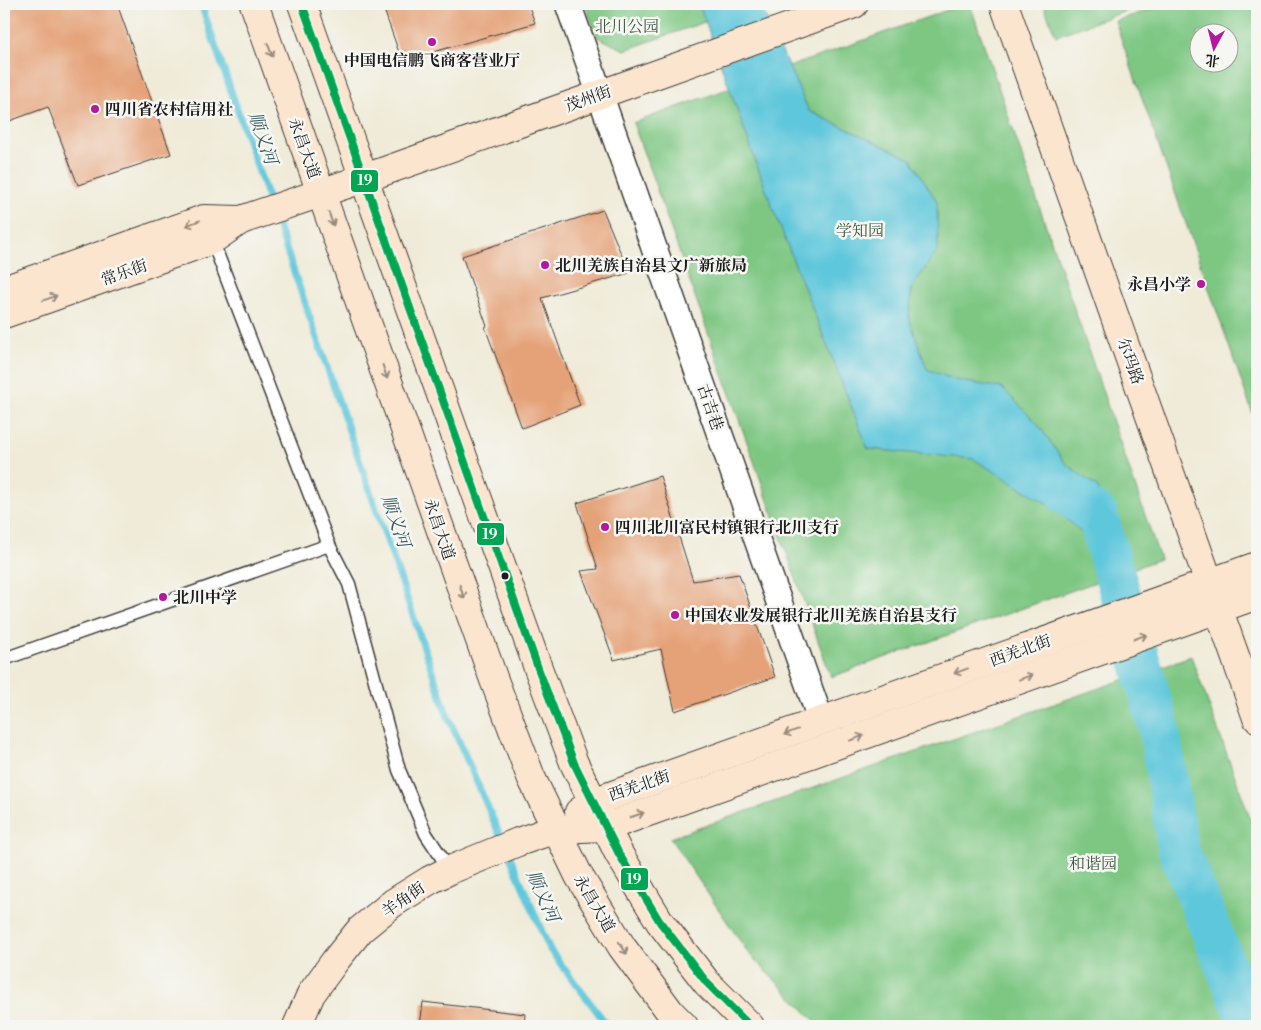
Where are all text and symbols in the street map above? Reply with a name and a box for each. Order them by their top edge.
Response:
park label: 北川公园 [595,17,659,37]
north arrow [1188,22,1238,72]
marker: 中国电信鹏飞商客营业厅 [426,36,438,48]
one-way arrow [266,41,275,57]
text: 北 [1204,50,1221,70]
place label: 中国电信鹏飞商客营业厅 [344,51,520,71]
street label: 茂州街 [562,81,614,117]
place label: 四川省农村信用社 [105,100,233,120]
marker: 四川省农村信用社 [89,103,101,115]
water label: 顺义河 [243,109,283,170]
street label: 永昌大道 [284,115,324,182]
line badge: 19 [350,169,379,193]
text: 19 [357,172,373,190]
one-way arrow [327,211,336,226]
one-way arrow [185,219,201,228]
park label: 学知园 [836,221,884,241]
street label: 常乐街 [98,255,150,291]
place label: 北川羌族自治县文广新旅局 [555,256,747,276]
marker: 北川羌族自治县文广新旅局 [539,259,551,271]
place label: 永昌小学 [1127,275,1191,295]
marker: 永昌小学 [1195,278,1207,290]
one-way arrow [41,293,57,302]
street label: 尔玛路 [1112,335,1148,387]
one-way arrow [381,364,390,380]
street label: 古吉巷 [693,381,727,433]
water label: 顺义河 [376,492,416,553]
street label: 永昌大道 [419,496,459,563]
place label: 四川北川富民村镇银行北川支行 [615,518,839,538]
marker: 四川北川富民村镇银行北川支行 [599,521,611,533]
line badge: 19 [476,522,505,546]
text: 19 [482,526,498,544]
unlabelled marker [500,571,510,581]
one-way arrow [458,583,467,599]
place label: 北川中学 [173,588,237,608]
marker: 北川中学 [157,591,169,603]
place label: 中国农业发展银行北川羌族自治县支行 [685,606,957,626]
marker: 中国农业发展银行北川羌族自治县支行 [669,609,681,621]
street label: 西羌北街 [987,631,1054,671]
one-way arrow [1132,632,1148,641]
one-way arrow [954,667,969,676]
one-way arrow [1018,672,1034,682]
one-way arrow [783,727,799,737]
one-way arrow [848,733,864,742]
street label: 西羌北街 [606,766,673,806]
one-way arrow [629,810,645,820]
park label: 和谐园 [1069,854,1117,874]
water label: 顺义河 [521,867,565,928]
line badge: 19 [620,867,649,891]
street label: 永昌大道 [569,871,619,936]
text: 19 [626,871,642,889]
street label: 羊角街 [378,878,429,922]
one-way arrow [618,940,628,954]

